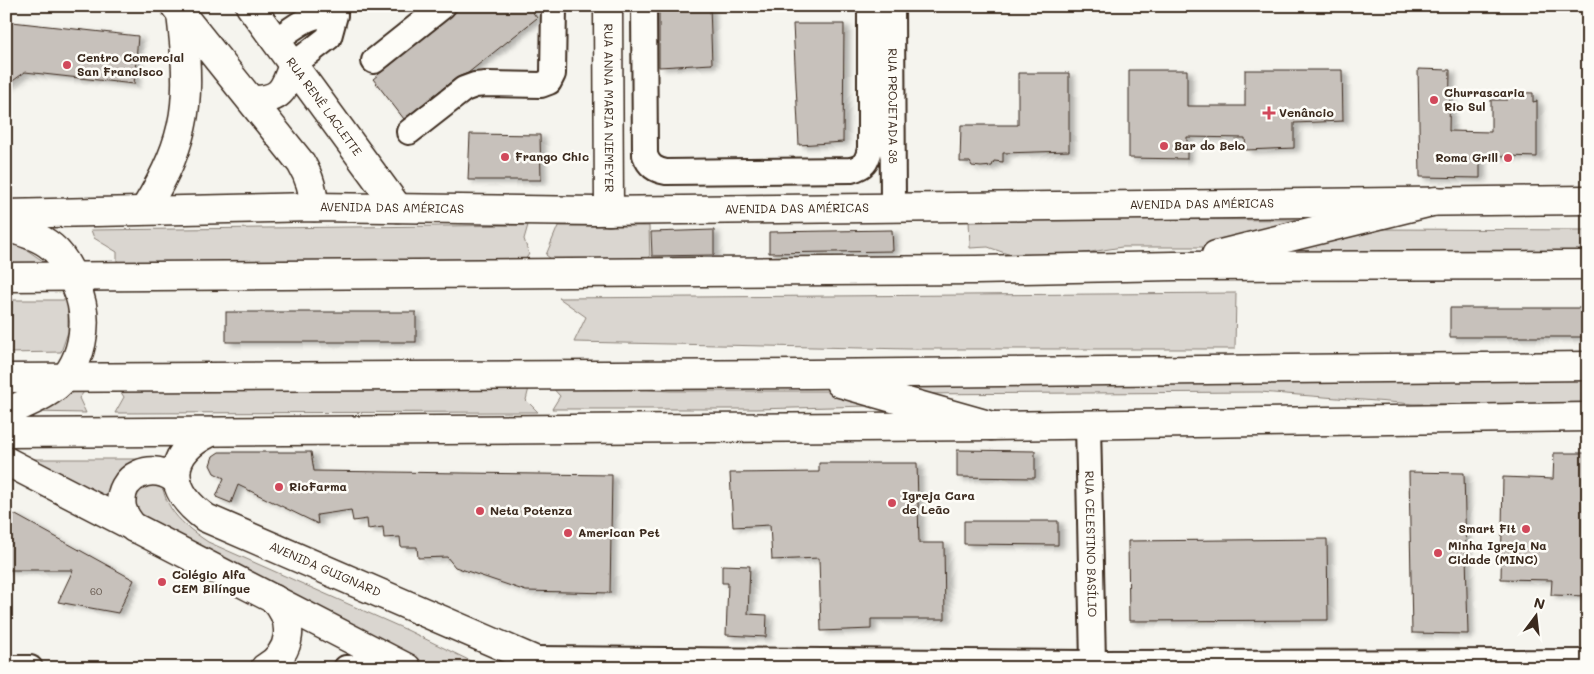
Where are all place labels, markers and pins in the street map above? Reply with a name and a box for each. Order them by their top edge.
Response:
place label: Centro Comercial San Francisco [77,49,184,79]
marker: Centro Comercial San Francisco [61,59,73,71]
place label: Churrascaria Rio Sul [1444,84,1525,114]
marker: Churrascaria Rio Sul [1428,94,1440,106]
place label: Venâncio [1279,104,1334,120]
marker: Venâncio [1263,107,1275,119]
place label: Bar do Belo [1174,137,1245,153]
marker: Bar do Belo [1158,140,1170,152]
place label: Frango Chic [515,148,589,164]
place label: Roma Grill [1435,149,1498,165]
marker: Frango Chic [499,151,511,163]
marker: Roma Grill [1502,152,1514,164]
place label: RioFarma [289,478,347,494]
marker: RioFarma [273,481,285,493]
place label: Igreja Cara de Leão [902,487,975,517]
marker: Igreja Cara de Leão [886,497,898,509]
place label: Neta Potenza [490,502,572,518]
marker: Neta Potenza [474,505,486,517]
place label: Smart Fit [1459,520,1516,536]
marker: Smart Fit [1520,523,1532,535]
place label: American Pet [578,524,660,540]
marker: American Pet [562,527,574,539]
place label: Minha Igreja Na Cidade (MINC) [1448,537,1547,567]
marker: Minha Igreja Na Cidade (MINC) [1432,547,1444,559]
place label: Colégio Alfa CEM Bilíngue [172,566,250,596]
marker: Colégio Alfa CEM Bilíngue [156,576,168,588]

